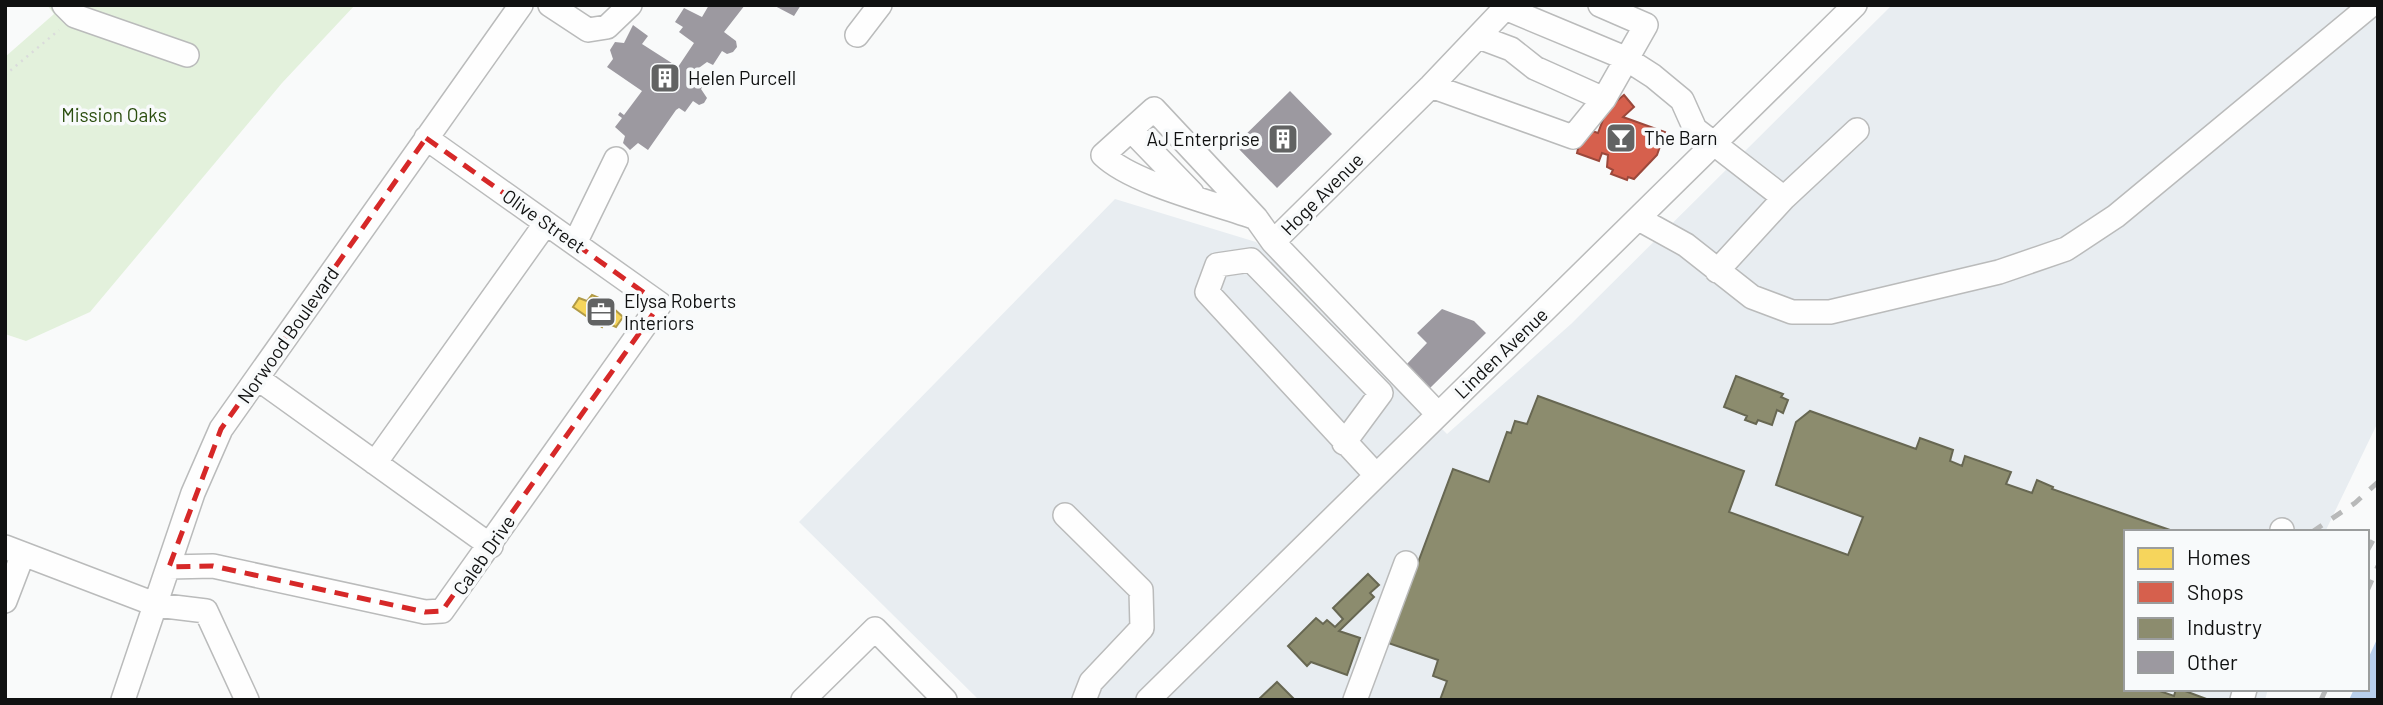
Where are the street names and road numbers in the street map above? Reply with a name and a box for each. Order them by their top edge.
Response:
street label: Hoge Avenue [1276,148,1368,240]
street label: Olive Street [499,184,590,257]
street label: Norwood Boulevard [232,262,343,407]
street label: Linden Avenue [1449,302,1552,403]
street label: Caleb Drive [448,510,519,599]

